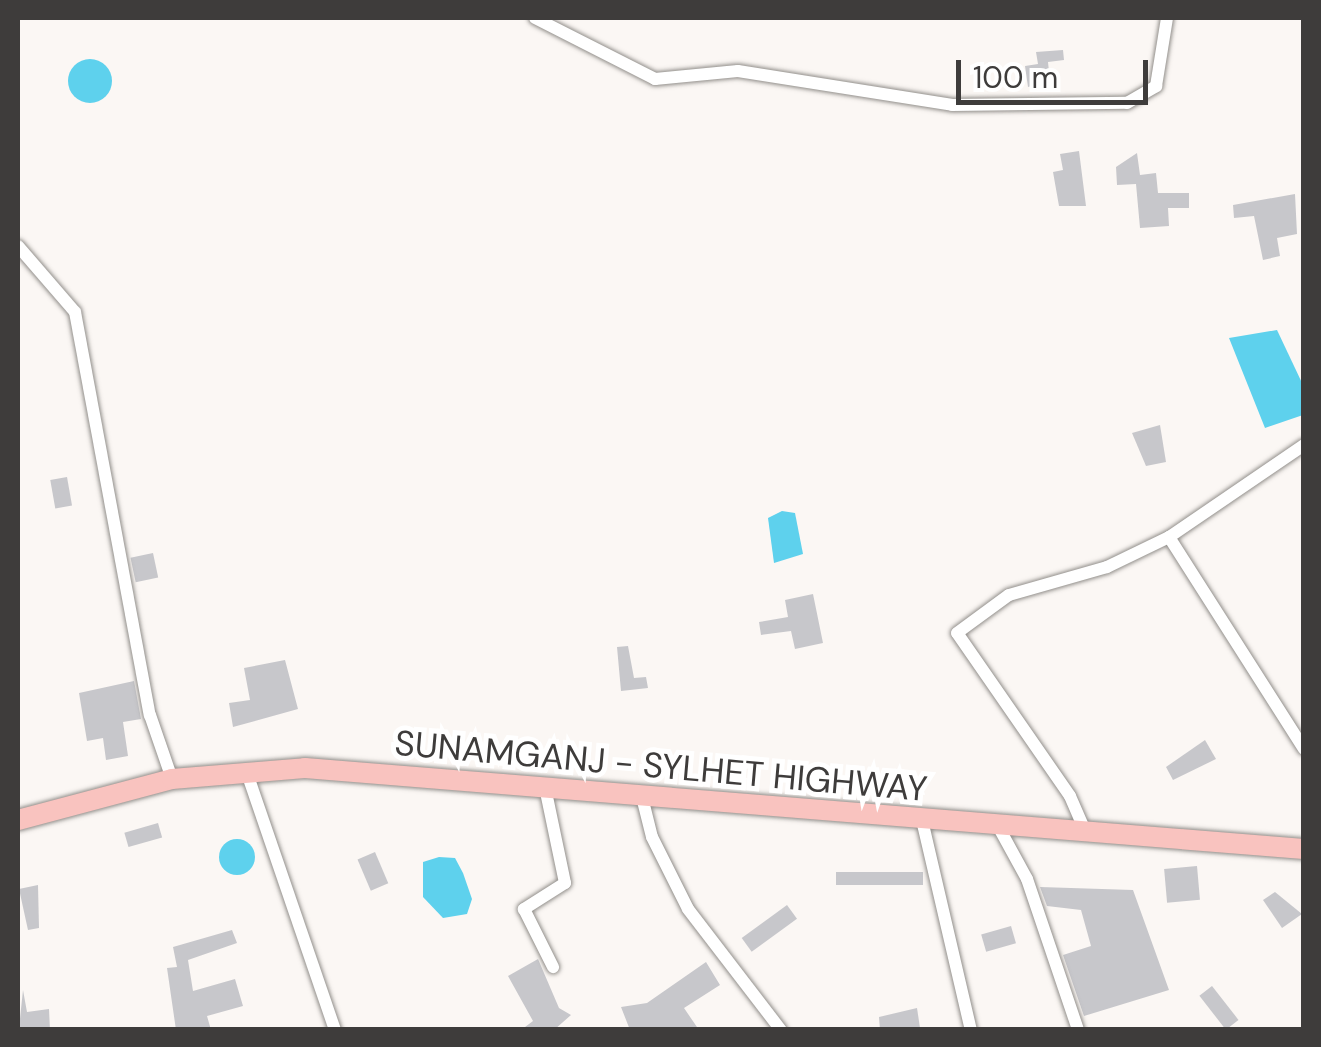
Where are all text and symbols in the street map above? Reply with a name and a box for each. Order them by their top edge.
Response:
scale bar [961,40,1154,102]
text: 100 m [973,58,1058,97]
street label: SUNAMGANJ - SYLHET HIGHWAY [393,722,929,810]

